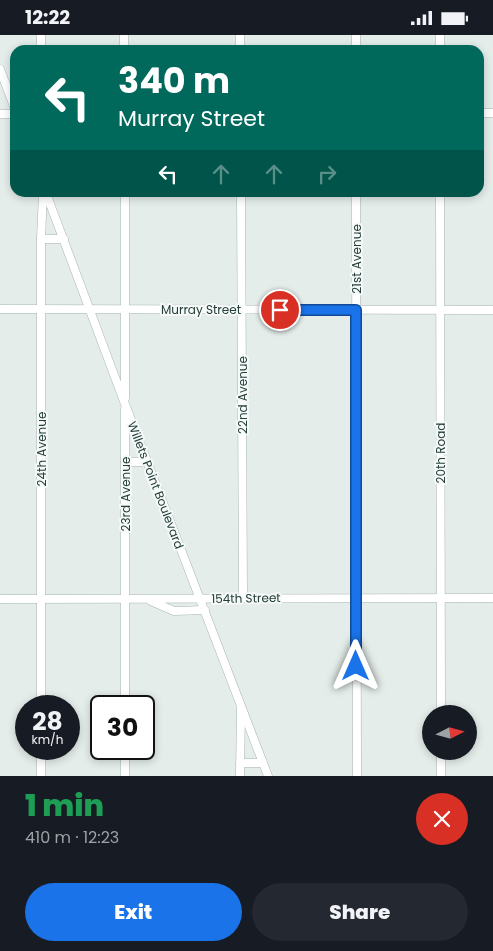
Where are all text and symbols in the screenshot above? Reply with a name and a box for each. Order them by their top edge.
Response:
text: 12:22 [25,4,70,31]
text: 340 m [118,56,230,105]
icon: left [35,65,100,130]
text: Murray Street [118,103,265,134]
icon: left [154,160,182,188]
icon: ahead [207,160,235,188]
icon: ahead [260,160,288,188]
icon: right [313,160,341,188]
street label: 21st Avenue [348,224,365,294]
pin [259,289,301,331]
icon: arrive [266,296,294,324]
street label: Murray Street [161,301,241,318]
street label: 22nd Avenue [234,356,251,434]
street label: 24th Avenue [33,412,50,486]
street label: Willets Point Boulevard [124,419,188,551]
street label: 20th Road [432,423,449,483]
street label: 23rd Avenue [117,457,134,531]
street label: 154th Street [211,589,281,607]
position arrow [329,639,381,691]
speed limit sign: 30 [90,695,155,760]
text: 28 [32,704,63,739]
north arrow [422,705,478,760]
map controls [422,705,477,760]
text: km/h [32,731,63,748]
text: 1 min [25,784,104,827]
button: close [416,793,468,845]
text: 410 m · 12:23 [25,826,119,849]
button: Exit [25,883,242,941]
button: Share [252,883,468,941]

